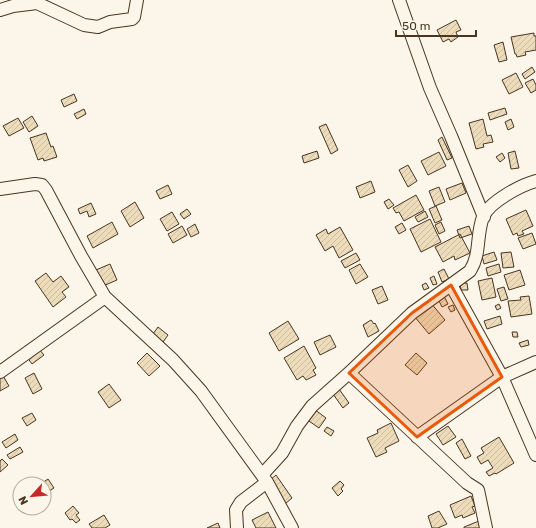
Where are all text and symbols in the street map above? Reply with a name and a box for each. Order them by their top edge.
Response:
scale bar [396,12,476,38]
text: 50 m [402,19,430,33]
north arrow [12,476,52,516]
text: N [16,494,31,507]

